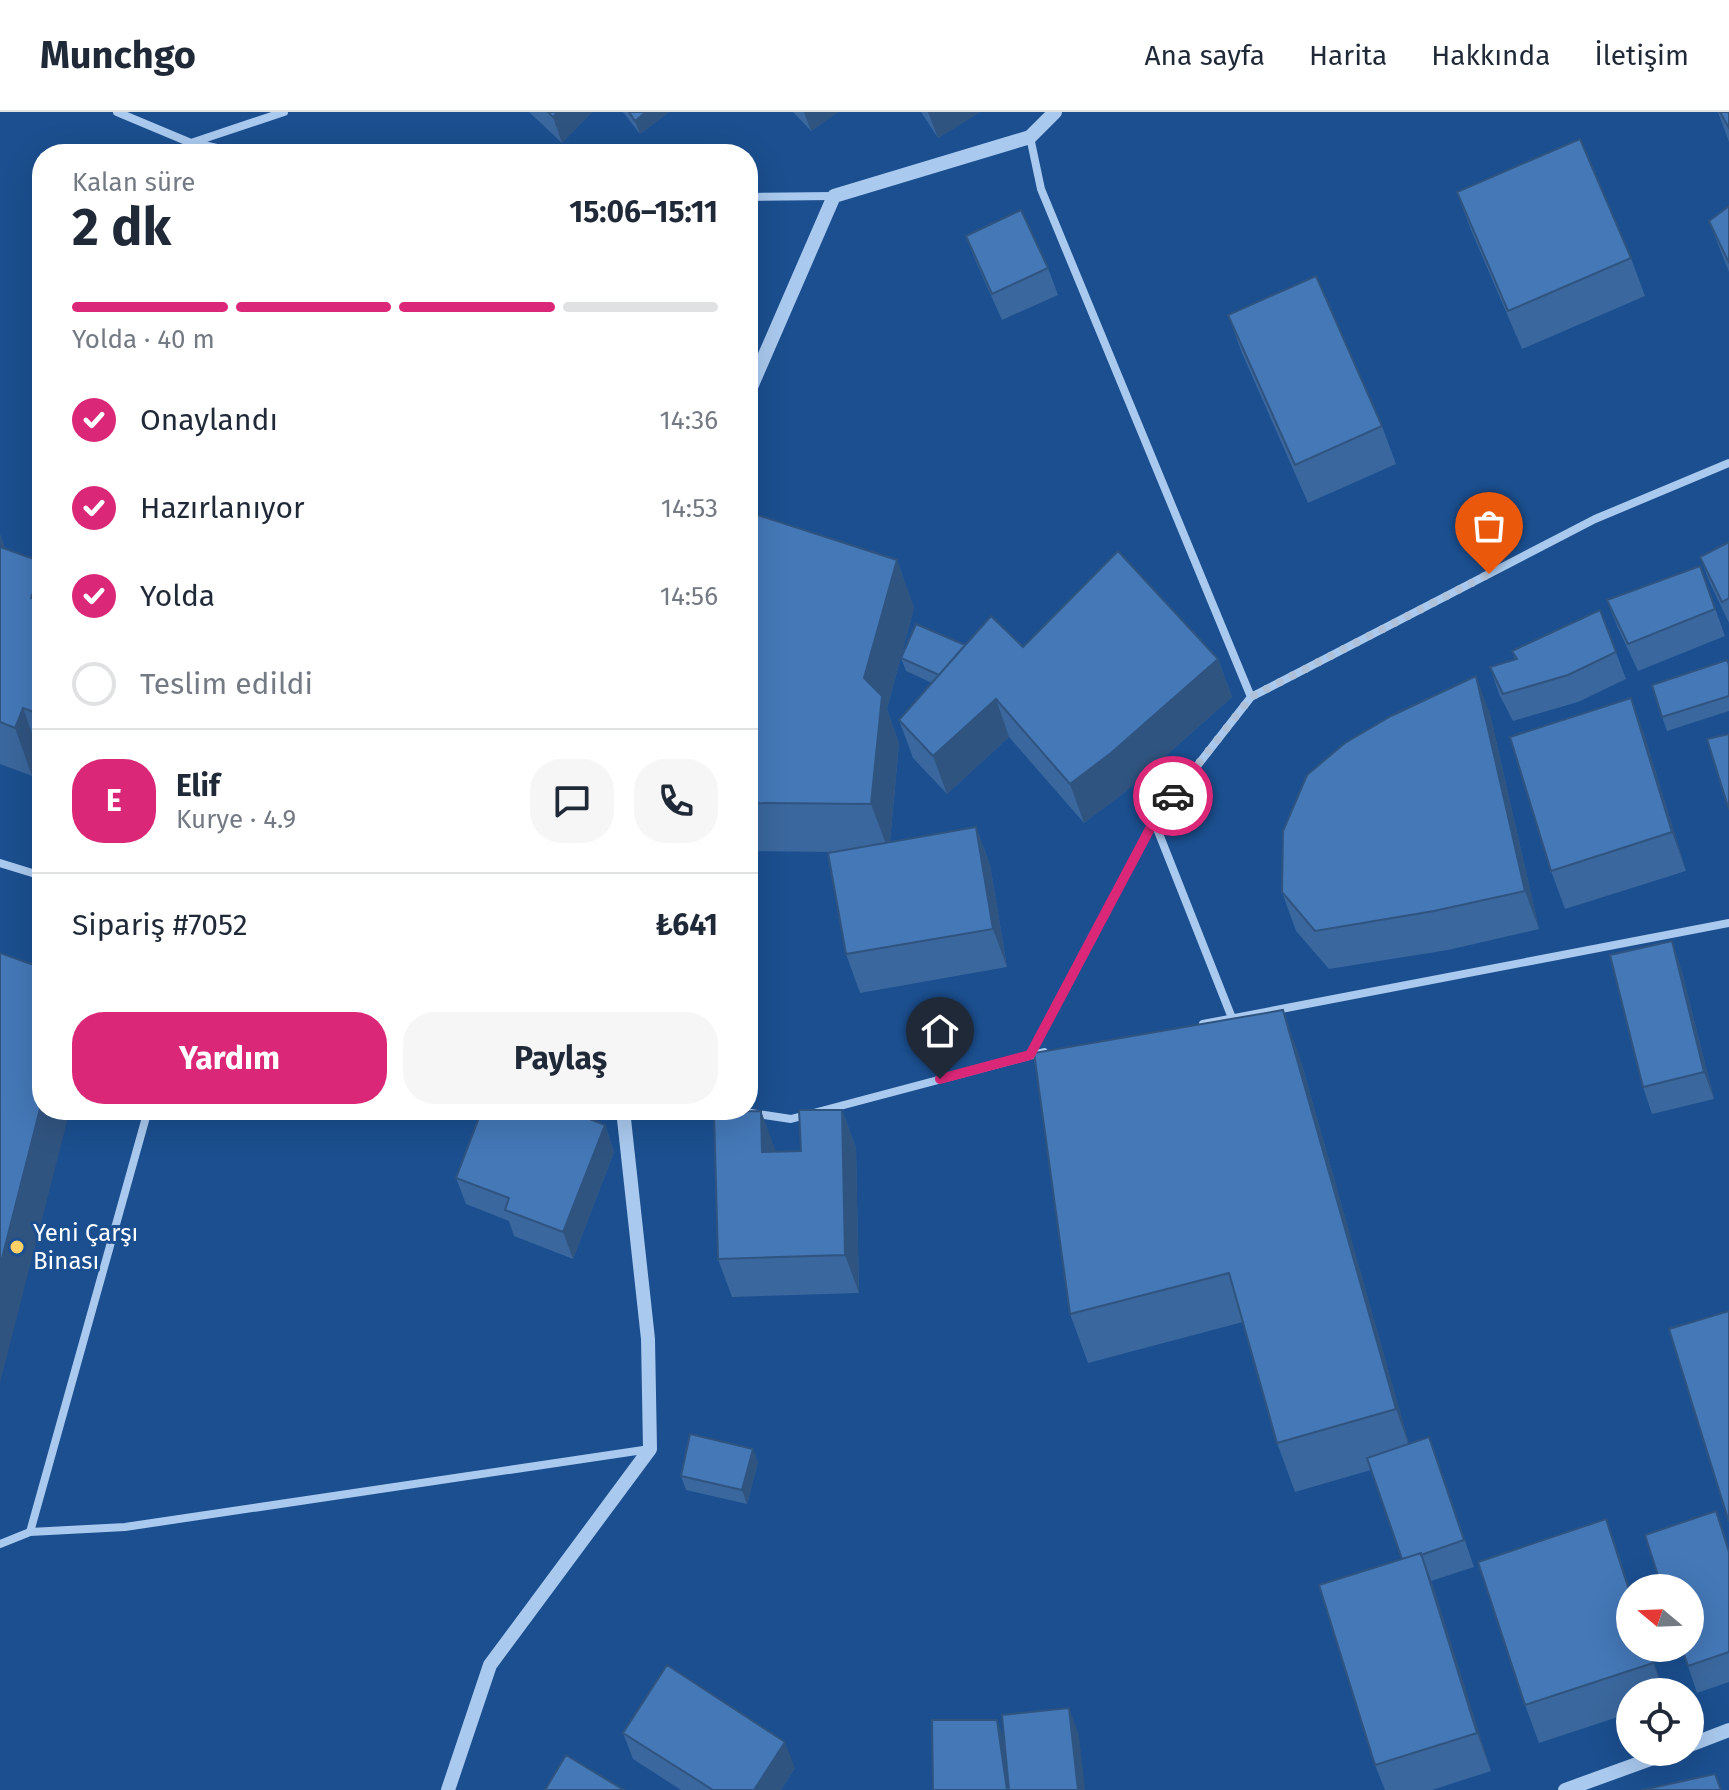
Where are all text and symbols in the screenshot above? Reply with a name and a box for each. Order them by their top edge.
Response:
text: Munchgo [40,32,196,78]
text: Ana sayfa [1145,39,1265,72]
text: Harita [1309,39,1387,72]
text: Hakkında [1431,39,1550,72]
text: İletişim [1594,39,1689,72]
text: Kalan süre [72,167,195,198]
text: 15:06–15:11 [569,194,718,230]
text: 2 dk [72,196,171,259]
text: Yolda · 40 m [72,324,215,355]
icon: check [72,398,116,442]
text: Onaylandı [140,402,278,438]
text: 14:36 [660,405,718,436]
icon: check [72,486,116,530]
text: Hazırlanıyor [140,490,305,526]
pin [1455,492,1523,574]
text: 14:53 [661,493,718,524]
icon: bag [1467,504,1511,548]
icon: check [72,574,116,618]
text: Yolda [140,578,215,614]
text: 14:56 [660,581,718,612]
text: Teslim edildi [140,666,313,702]
courier [1133,756,1213,836]
button: chat [530,759,614,843]
button: phone [634,759,718,843]
text: Elif [176,768,220,804]
icon: car [1151,774,1195,818]
text: E [106,783,122,819]
text: Kurye · 4.9 [176,804,296,835]
text: Sipariş #7052 [72,907,248,943]
text: ₺641 [655,907,718,943]
pin [906,997,974,1079]
icon: home [918,1009,962,1053]
button: Yardım [72,1012,387,1104]
button: Paylaş [403,1012,718,1104]
place label: Yeni Çarşı Binası [33,1219,138,1275]
marker: Yeni Çarşı Binası [8,1238,26,1256]
north arrow [1616,1574,1704,1662]
map controls [1616,1574,1704,1766]
button: locate [1616,1678,1704,1766]

